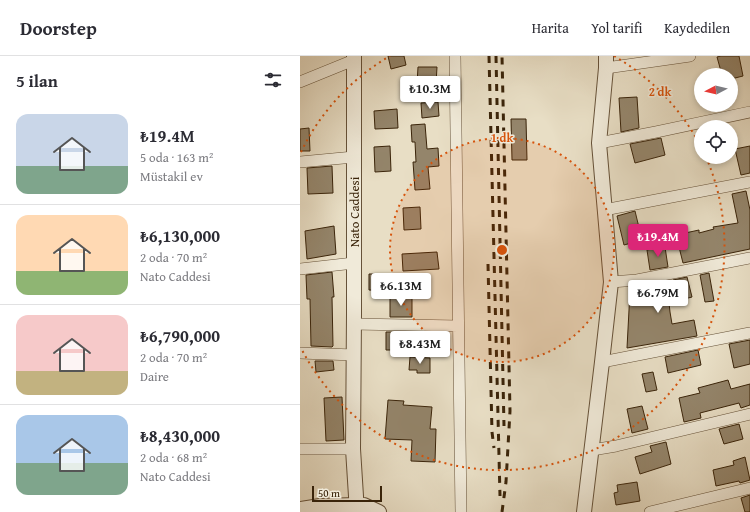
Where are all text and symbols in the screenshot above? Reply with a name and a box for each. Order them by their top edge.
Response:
text: Doorstep [20,14,97,42]
text: Harita [532,18,569,38]
text: Yol tarifi [591,18,642,38]
text: Kaydedilen [664,18,730,38]
text: 5 ilan [16,68,58,93]
north arrow [694,68,738,112]
map controls [694,68,738,164]
icon: filters [262,69,284,91]
pin: ₺10.3M [397,76,463,110]
text: ₺10.3M [409,79,451,98]
text: 2 dk [649,83,671,100]
button: locate [694,120,738,164]
text: ₺19.4M [140,123,195,148]
text: 1 dk [491,129,513,146]
icon: home [48,130,96,178]
text: 5 oda · 163 m² [140,148,213,167]
text: Müstakil ev [140,167,203,186]
street label: Nato Caddesi [345,176,364,247]
text: ₺6,130,000 [140,223,220,248]
pin: ₺19.4M [625,224,691,258]
text: ₺19.4M [637,227,679,246]
icon: home [48,231,96,279]
centre of rings [495,243,509,257]
text: 2 oda · 70 m² [140,248,207,267]
text: Nato Caddesi [140,267,211,286]
pin: ₺6.13M [368,273,434,307]
text: ₺6.13M [380,276,422,295]
pin: ₺6.79M [625,280,691,314]
text: ₺6.79M [637,283,679,302]
text: ₺6,790,000 [140,323,220,348]
icon: home [48,331,96,379]
pin: ₺8.43M [387,331,453,365]
text: ₺8.43M [399,334,441,353]
text: 2 oda · 70 m² [140,348,207,367]
text: Daire [140,367,169,386]
text: ₺8,430,000 [140,423,220,448]
icon: home [48,431,96,479]
text: 2 oda · 68 m² [140,448,207,467]
text: Nato Caddesi [140,467,211,486]
scale bar [312,484,382,503]
text: 50 m [318,485,340,501]

